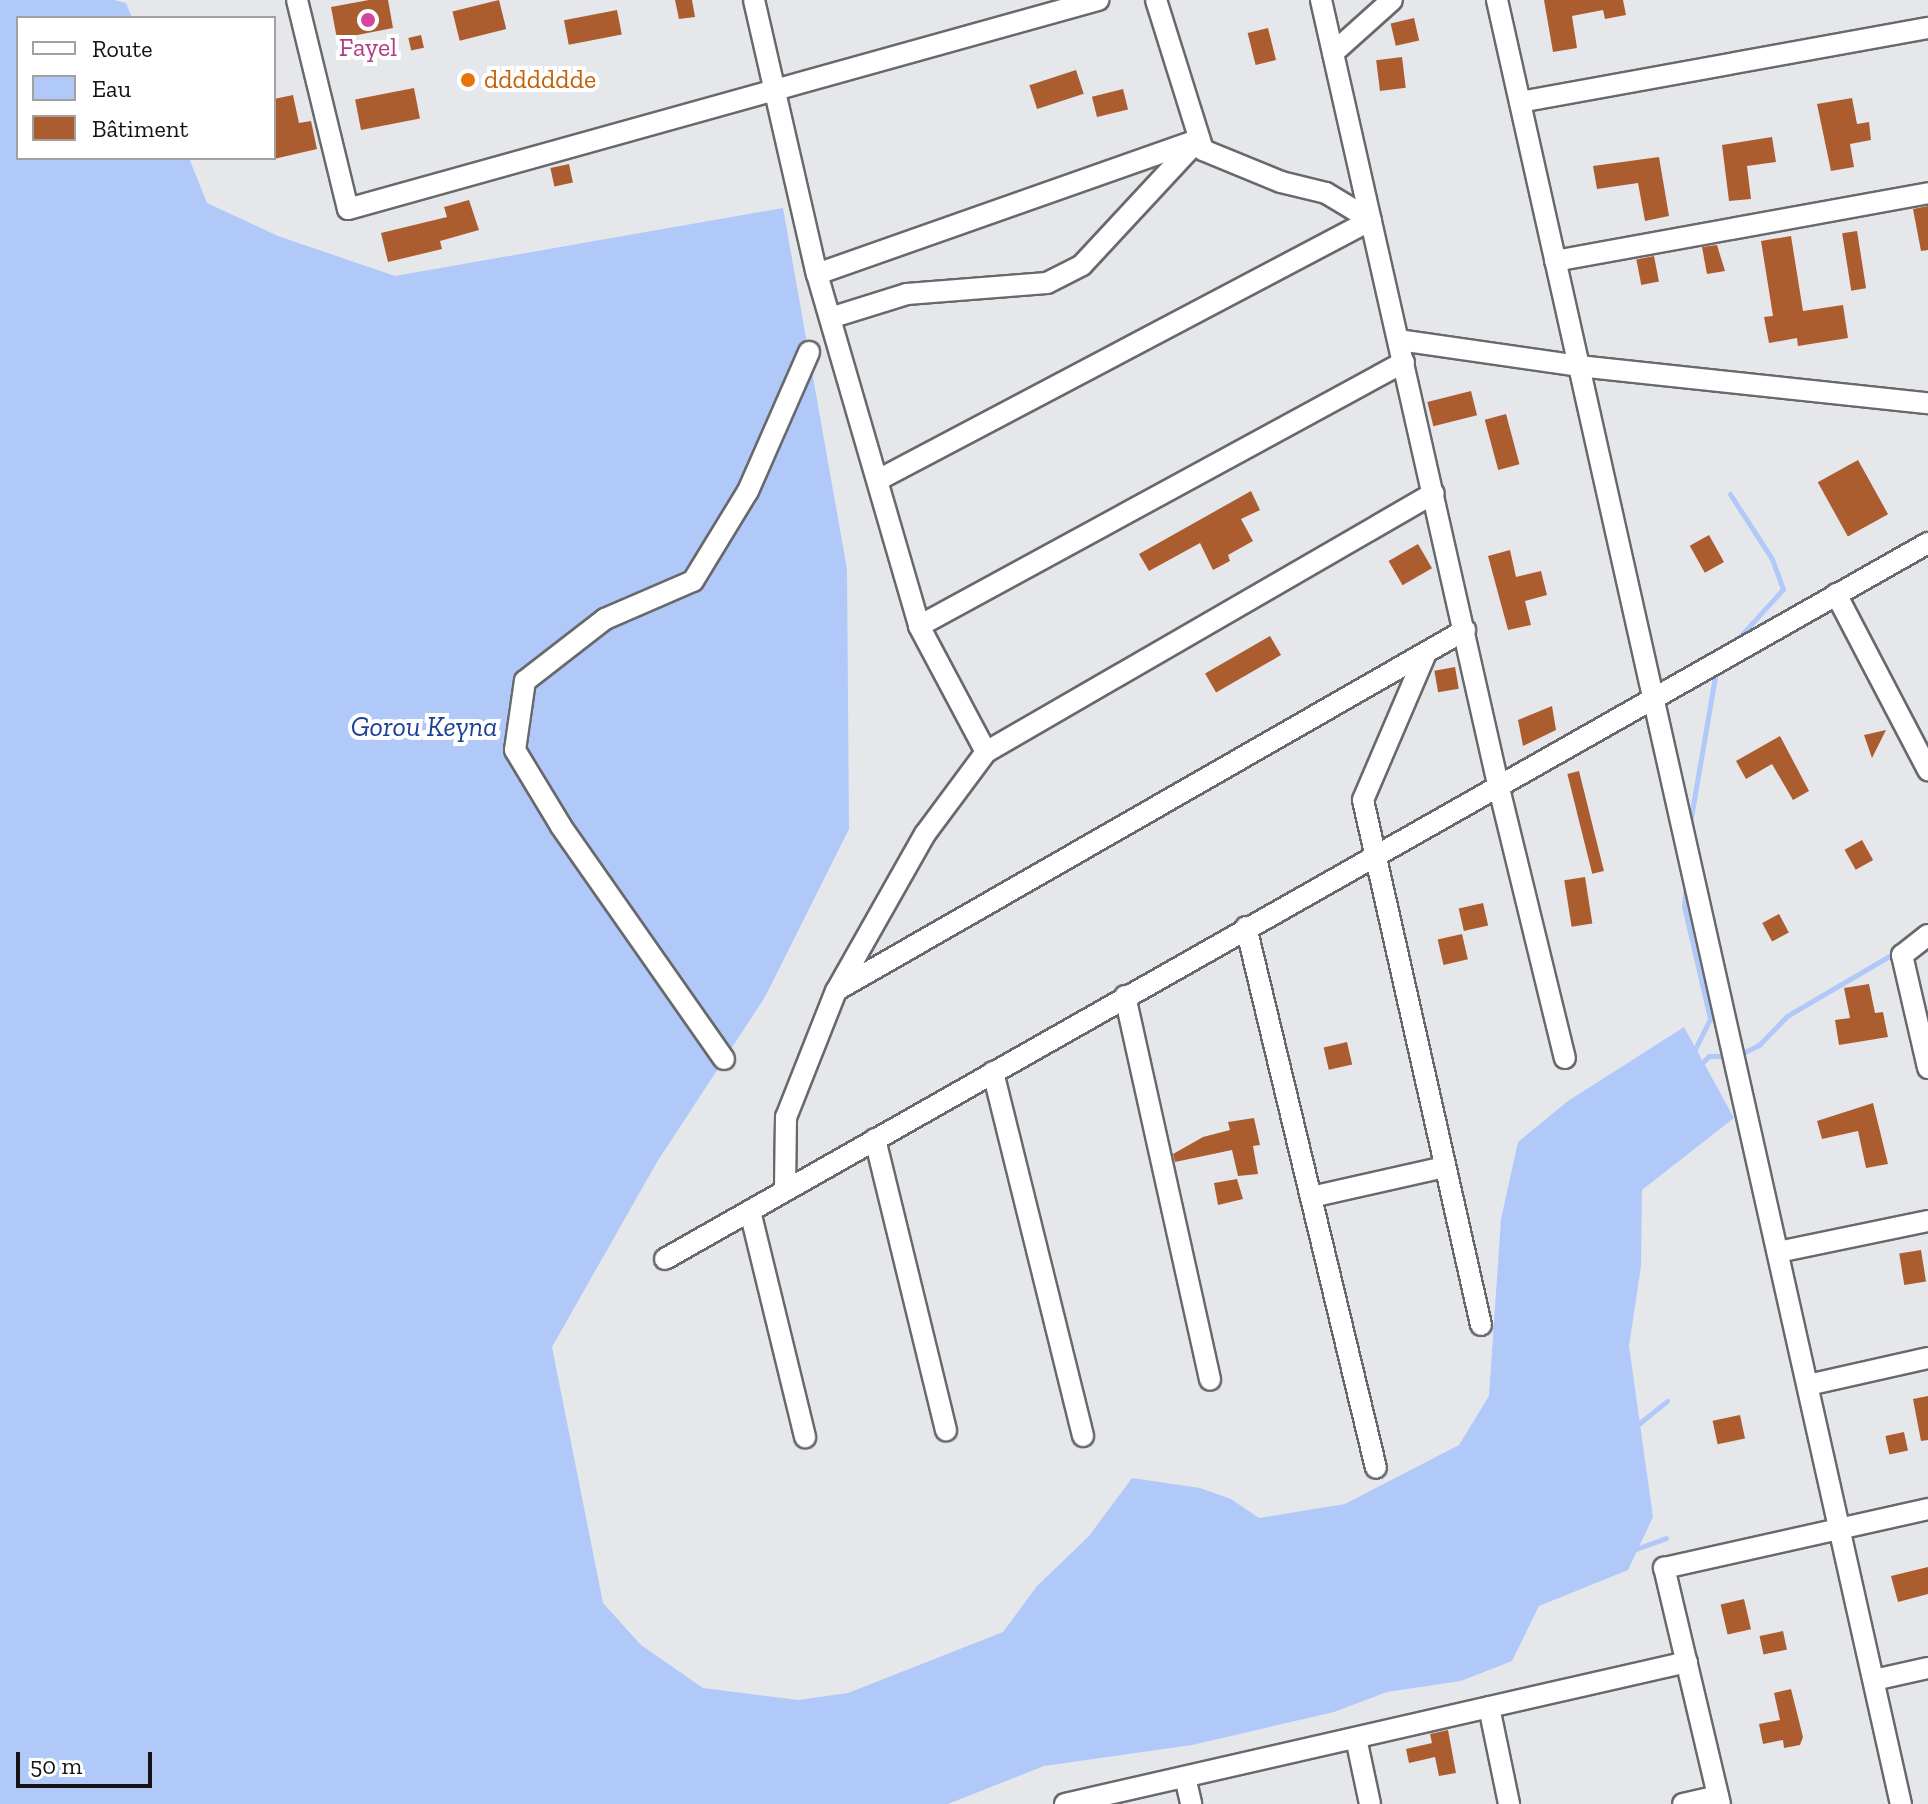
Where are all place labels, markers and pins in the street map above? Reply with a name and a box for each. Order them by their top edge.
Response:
marker: Fayel [359,11,377,29]
place label: Fayel [339,32,397,64]
place label: ddddddde [484,64,596,96]
marker: ddddddde [459,71,477,89]

